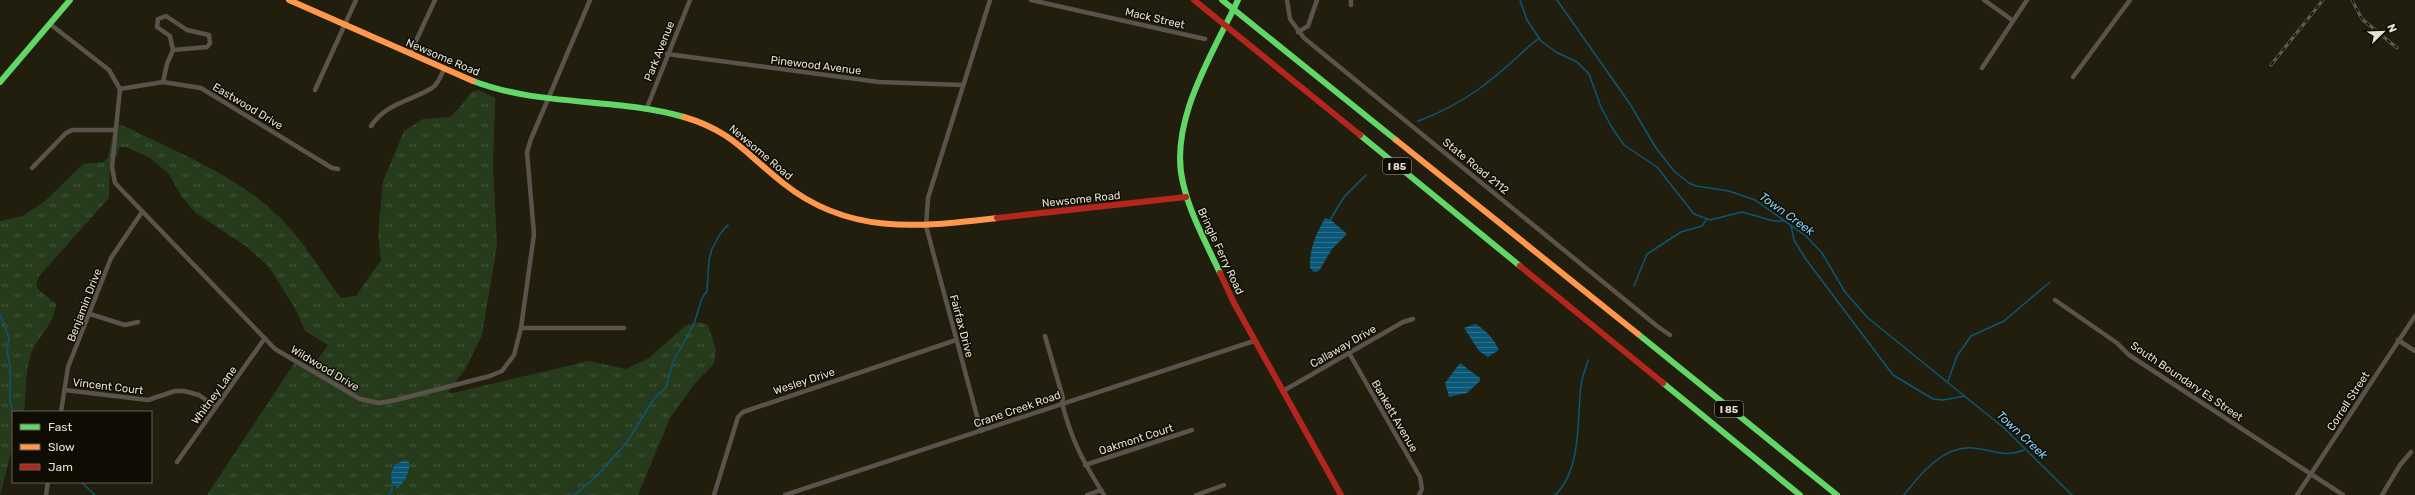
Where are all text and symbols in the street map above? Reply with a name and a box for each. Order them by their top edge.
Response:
street label: Mack Street [1124,5,1187,32]
north arrow [2363,12,2403,52]
street label: Park Avenue [642,19,677,83]
text: N [2384,22,2399,35]
street label: Newsome Road [404,36,482,79]
street label: Pinewood Avenue [770,53,862,78]
street label: Eastwood Drive [210,80,285,133]
street label: Newsome Road [726,122,795,183]
street label: State Road 2112 [1440,136,1511,197]
road number: I 85 [1383,158,1411,174]
street label: Newsome Road [1041,189,1121,210]
water label: Town Creek [1757,189,1818,239]
street label: Bringle Ferry Road [1195,206,1246,297]
street label: Benjamin Drive [65,267,104,344]
street label: Fairfax Drive [947,293,976,359]
street label: Callaway Drive [1308,322,1379,371]
street label: South Boundary Es Street [2128,339,2246,424]
street label: Wildwood Drive [288,343,361,394]
street label: Whitney Lane [189,364,240,427]
street label: Wesley Drive [772,365,837,398]
street label: Correll Street [2324,369,2373,433]
street label: Vincent Court [72,376,145,397]
street label: Bankett Avenue [1369,378,1420,455]
street label: Crane Creek Road [972,389,1062,430]
road number: I 85 [1715,401,1743,417]
water label: Town Creek [1994,408,2051,463]
legend [12,411,152,483]
text: Fast [48,420,72,434]
street label: Oakmont Court [1097,421,1176,458]
text: Slow [48,440,75,454]
text: Jam [48,460,73,474]

